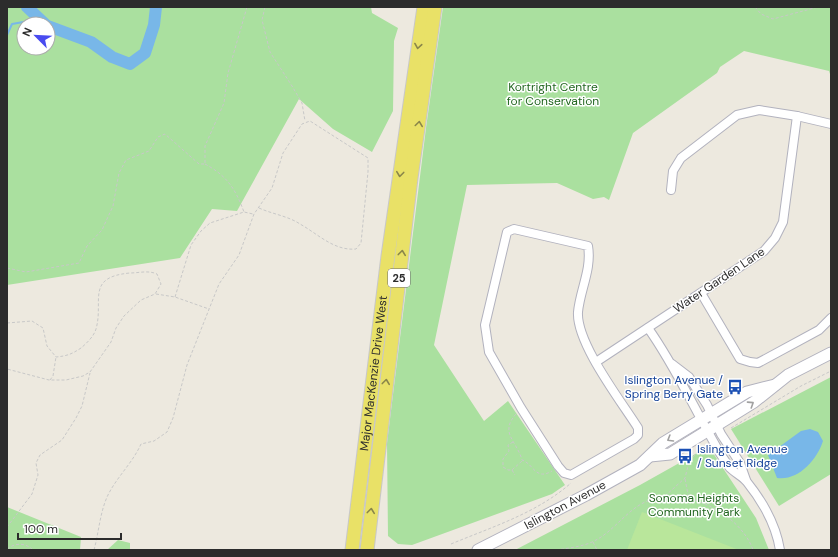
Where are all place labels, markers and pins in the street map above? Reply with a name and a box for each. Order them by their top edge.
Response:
place label: Islington Avenue / Spring Berry Gate [625,372,723,402]
bus stop icon: Islington Avenue / Spring Berry Gate [726,378,744,396]
place label: Islington Avenue / Sunset Ridge [697,441,788,471]
bus stop icon: Islington Avenue / Sunset Ridge [676,447,694,465]

